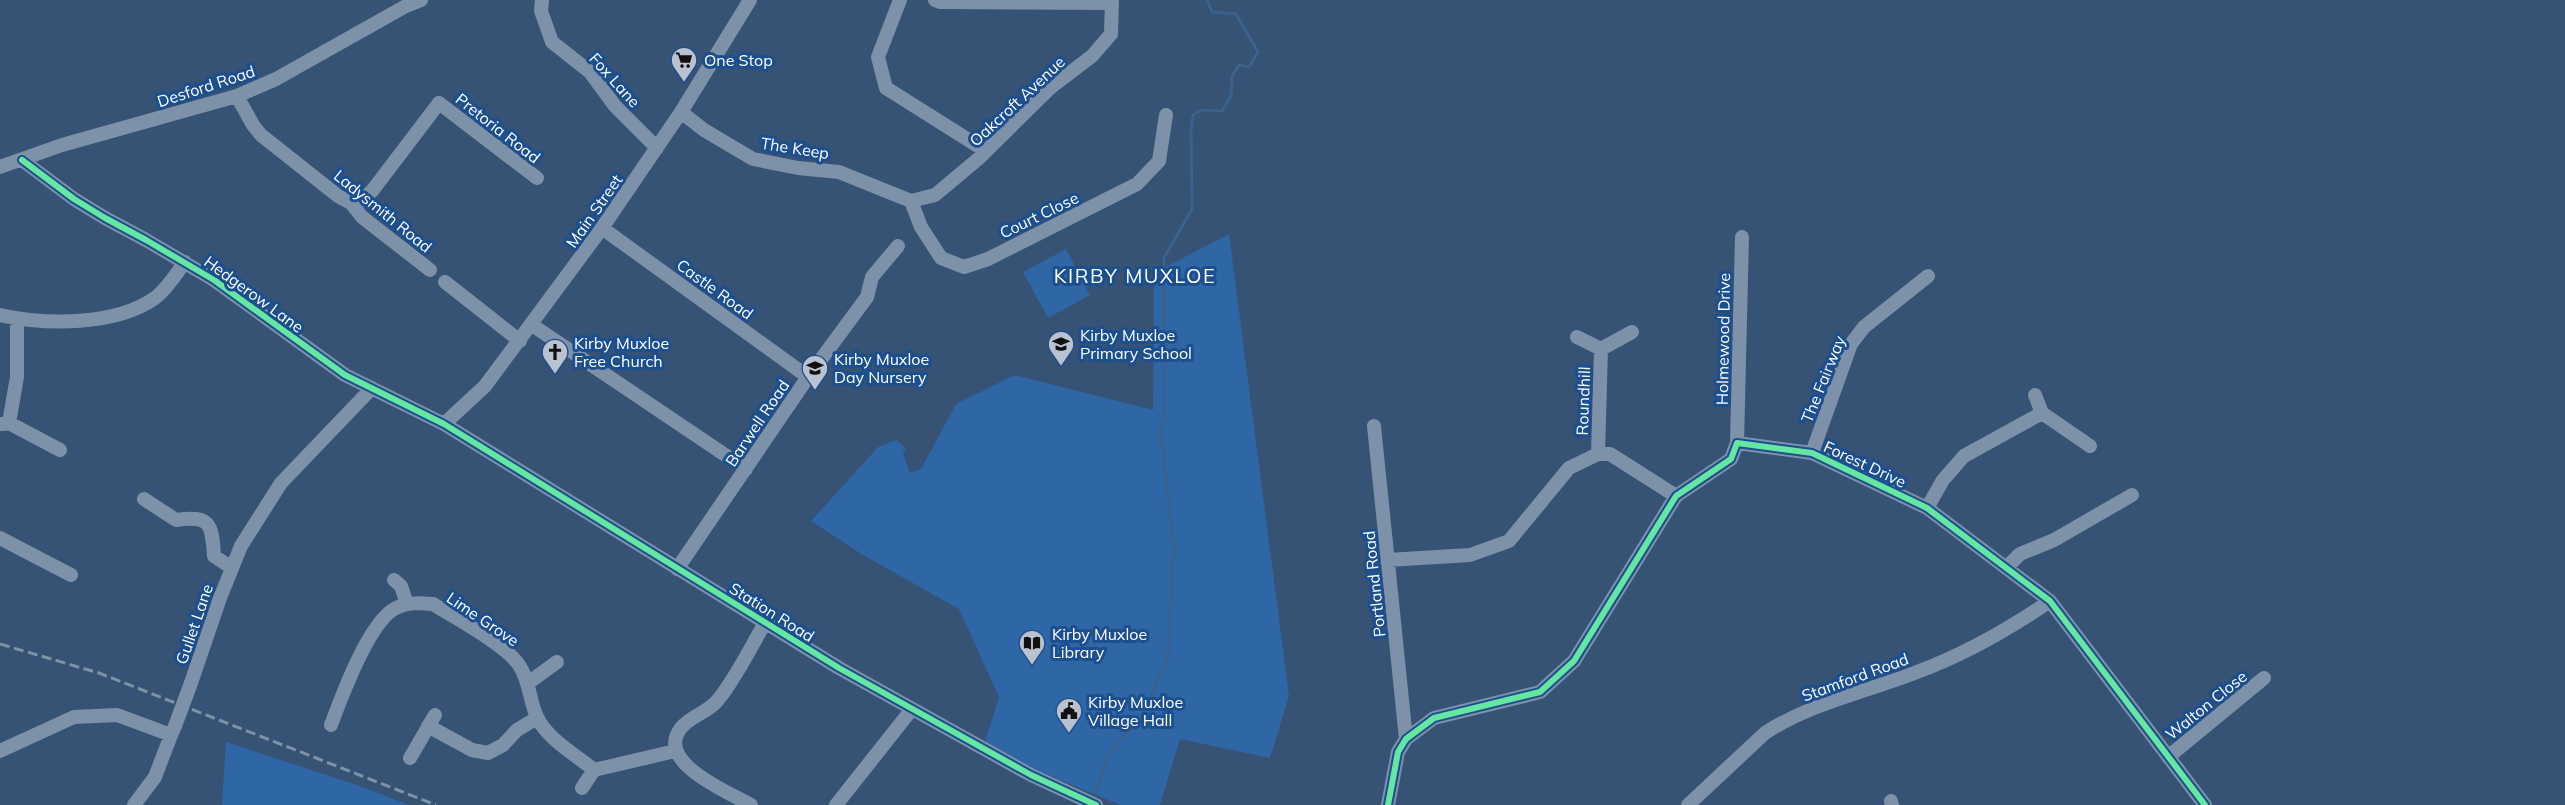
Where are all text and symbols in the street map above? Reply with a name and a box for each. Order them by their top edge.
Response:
supermarket icon: One Stop [669,45,699,83]
street label: Fox Lane [585,48,645,112]
place label: One Stop [704,50,773,70]
street label: Oakcroft Avenue [965,52,1069,150]
street label: Desford Road [155,61,257,111]
street label: Pretoria Road [452,89,544,167]
street label: The Keep [759,133,831,163]
street label: Ladysmith Road [330,165,436,257]
street label: Main Street [561,170,627,252]
street label: Court Close [996,187,1082,243]
street label: Hedgerow Lane [200,251,308,337]
street label: Castle Road [673,255,757,323]
district label: KIRBY MUXLOE [1054,263,1216,288]
street label: Holmewood Drive [1712,273,1734,405]
place label: Kirby Muxloe Primary School [1080,325,1192,363]
school or university icon: Kirby Muxloe Primary School [1046,329,1076,367]
street label: The Fairway [1796,332,1850,425]
place label: Kirby Muxloe Free Church [574,333,669,371]
church icon: Kirby Muxloe Free Church [540,337,570,375]
place label: Kirby Muxloe Day Nursery [834,349,929,387]
school or university icon: Kirby Muxloe Day Nursery [800,353,830,391]
street label: Roundhill [1572,366,1594,436]
street label: Barwell Road [721,376,793,470]
street label: Forest Drive [1821,436,1909,492]
street label: Portland Road [1358,530,1390,638]
street label: Station Road [726,578,818,646]
street label: Gullet Lane [171,581,217,667]
street label: Lime Grove [443,588,523,650]
place label: Kirby Muxloe Library [1052,624,1147,662]
library icon: Kirby Muxloe Library [1017,628,1047,666]
street label: Stamford Road [1799,648,1911,706]
street label: Walton Close [2161,666,2251,744]
place label: Kirby Muxloe Village Hall [1088,692,1183,730]
public building icon: Kirby Muxloe Village Hall [1054,696,1084,734]

